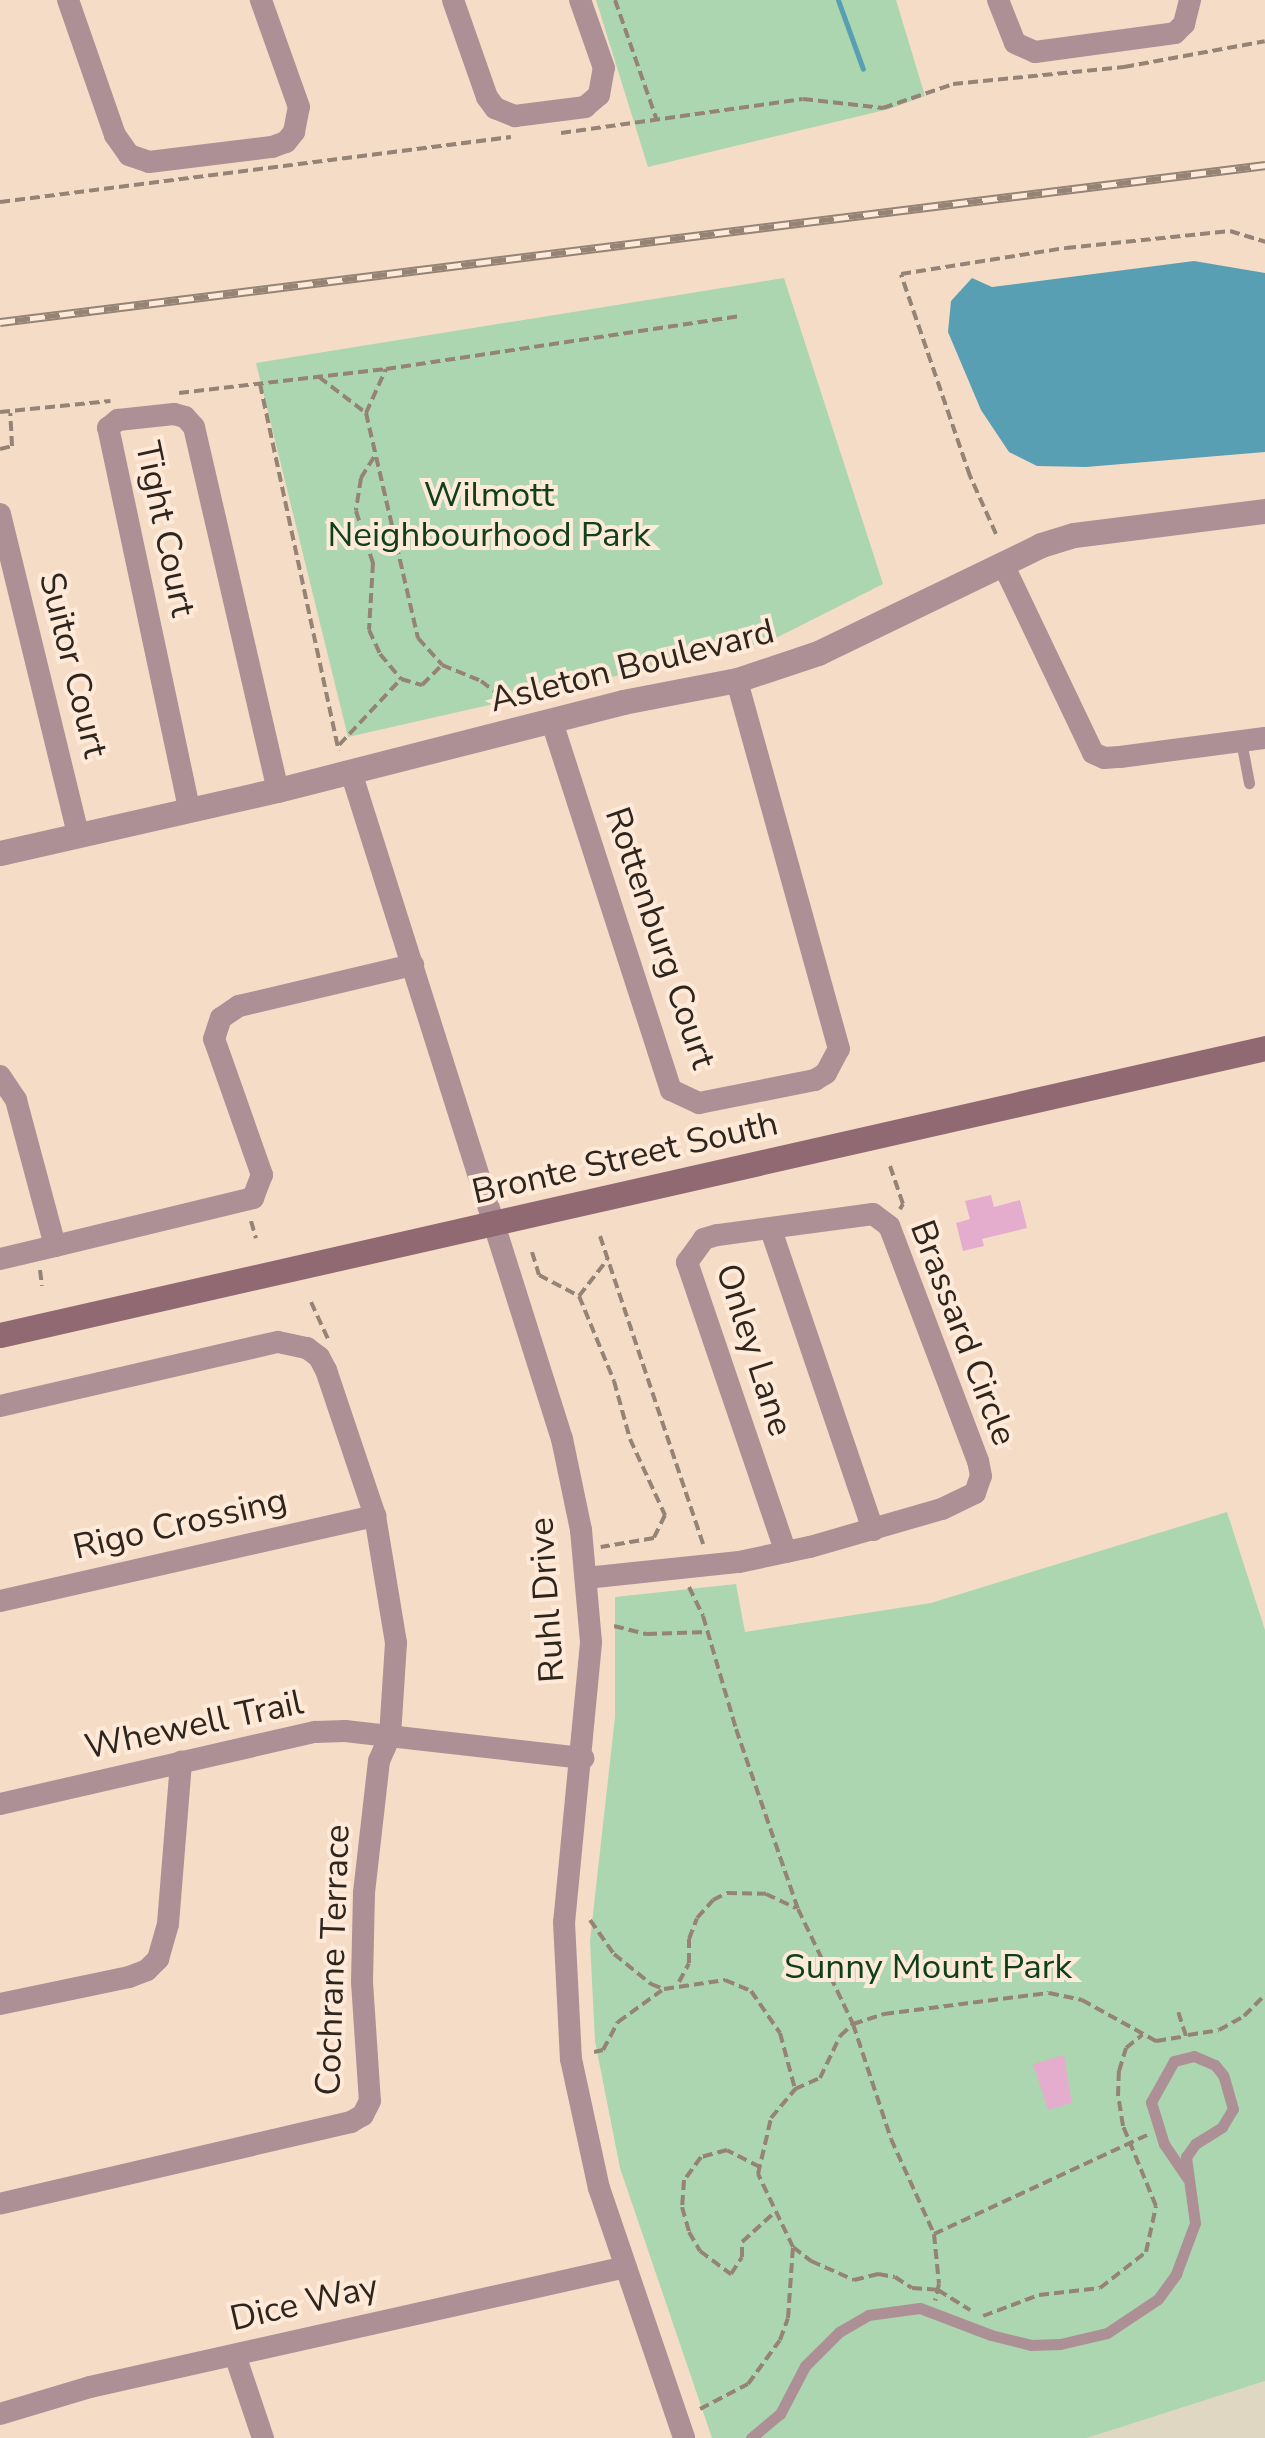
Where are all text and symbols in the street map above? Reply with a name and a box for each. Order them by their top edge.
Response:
street label: Tight Court [126,438,204,620]
park label: Wilmott Neighbourhood Park [327,474,651,556]
street label: Suitor Court [30,568,116,762]
street label: Asleton Boulevard [485,610,779,722]
street label: Rottenburg Court [596,802,724,1074]
street label: Bronte Street South [468,1102,782,1214]
street label: Brassard Circle [901,1215,1025,1451]
street label: Onley Lane [706,1259,802,1441]
street label: Rigo Crossing [69,1479,291,1569]
street label: Ruhl Drive [520,1516,574,1684]
street label: Whewell Trail [81,1681,307,1769]
street label: Cochrane Terrace [307,1824,359,2096]
park label: Sunny Mount Park [784,1946,1072,1988]
street label: Dice Way [226,2266,382,2340]

